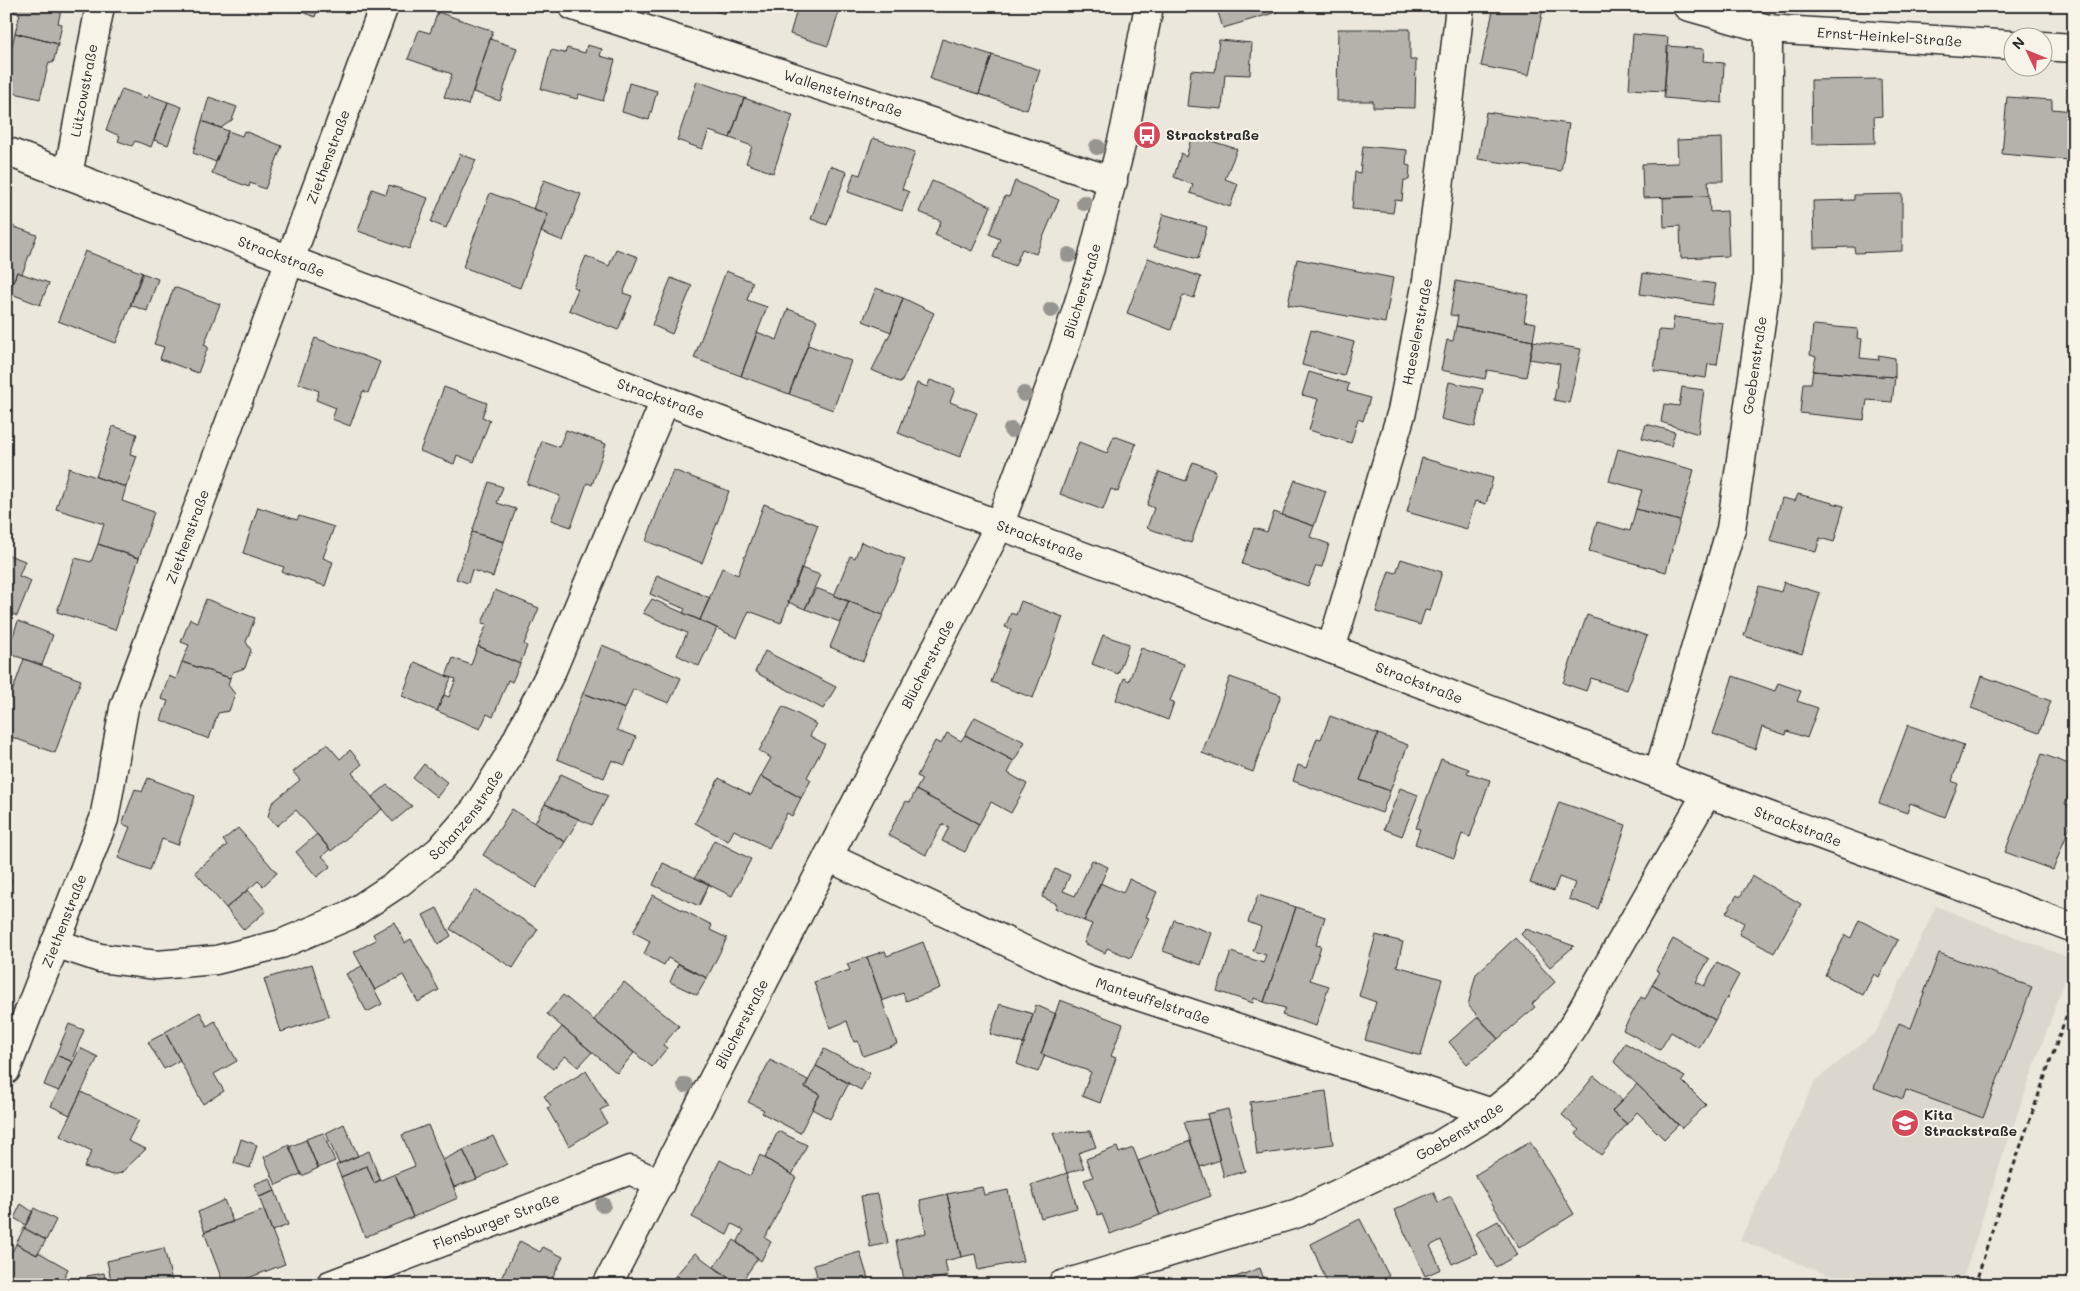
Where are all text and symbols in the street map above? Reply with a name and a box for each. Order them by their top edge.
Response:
street label: Ernst-Heinkel-Straße [1817,22,1963,51]
north arrow [2002,28,2052,78]
text: N [2008,32,2029,53]
street label: Lützowstraße [65,42,102,139]
street label: Wallensteinstraße [781,65,905,121]
street label: Ziethenstraße [302,107,354,206]
bus stop icon: Strackstraße [1132,120,1162,150]
place label: Strackstraße [1166,125,1259,144]
street label: Strackstraße [235,231,328,281]
street label: Blücherstraße [1058,241,1105,340]
street label: Haeselerstraße [1397,277,1436,387]
street label: Goebenstraße [1738,315,1771,416]
street label: Strackstraße [615,373,707,423]
street label: Ziethenstraße [161,487,213,586]
street label: Strackstraße [994,515,1087,565]
street label: Blücherstraße [896,616,958,712]
street label: Strackstraße [1373,657,1466,708]
street label: Schanzenstraße [425,765,507,864]
street label: Strackstraße [1752,801,1844,851]
street label: Ziethenstraße [37,871,91,970]
street label: Manteuffelstraße [1094,973,1213,1028]
street label: Blücherstraße [711,976,772,1071]
street label: Goebenstraße [1413,1097,1507,1164]
place label: Kita Strackstraße [1924,1105,2017,1140]
school or university icon: Kita Strackstraße [1890,1108,1920,1138]
street label: Flensburger Straße [430,1188,562,1254]

